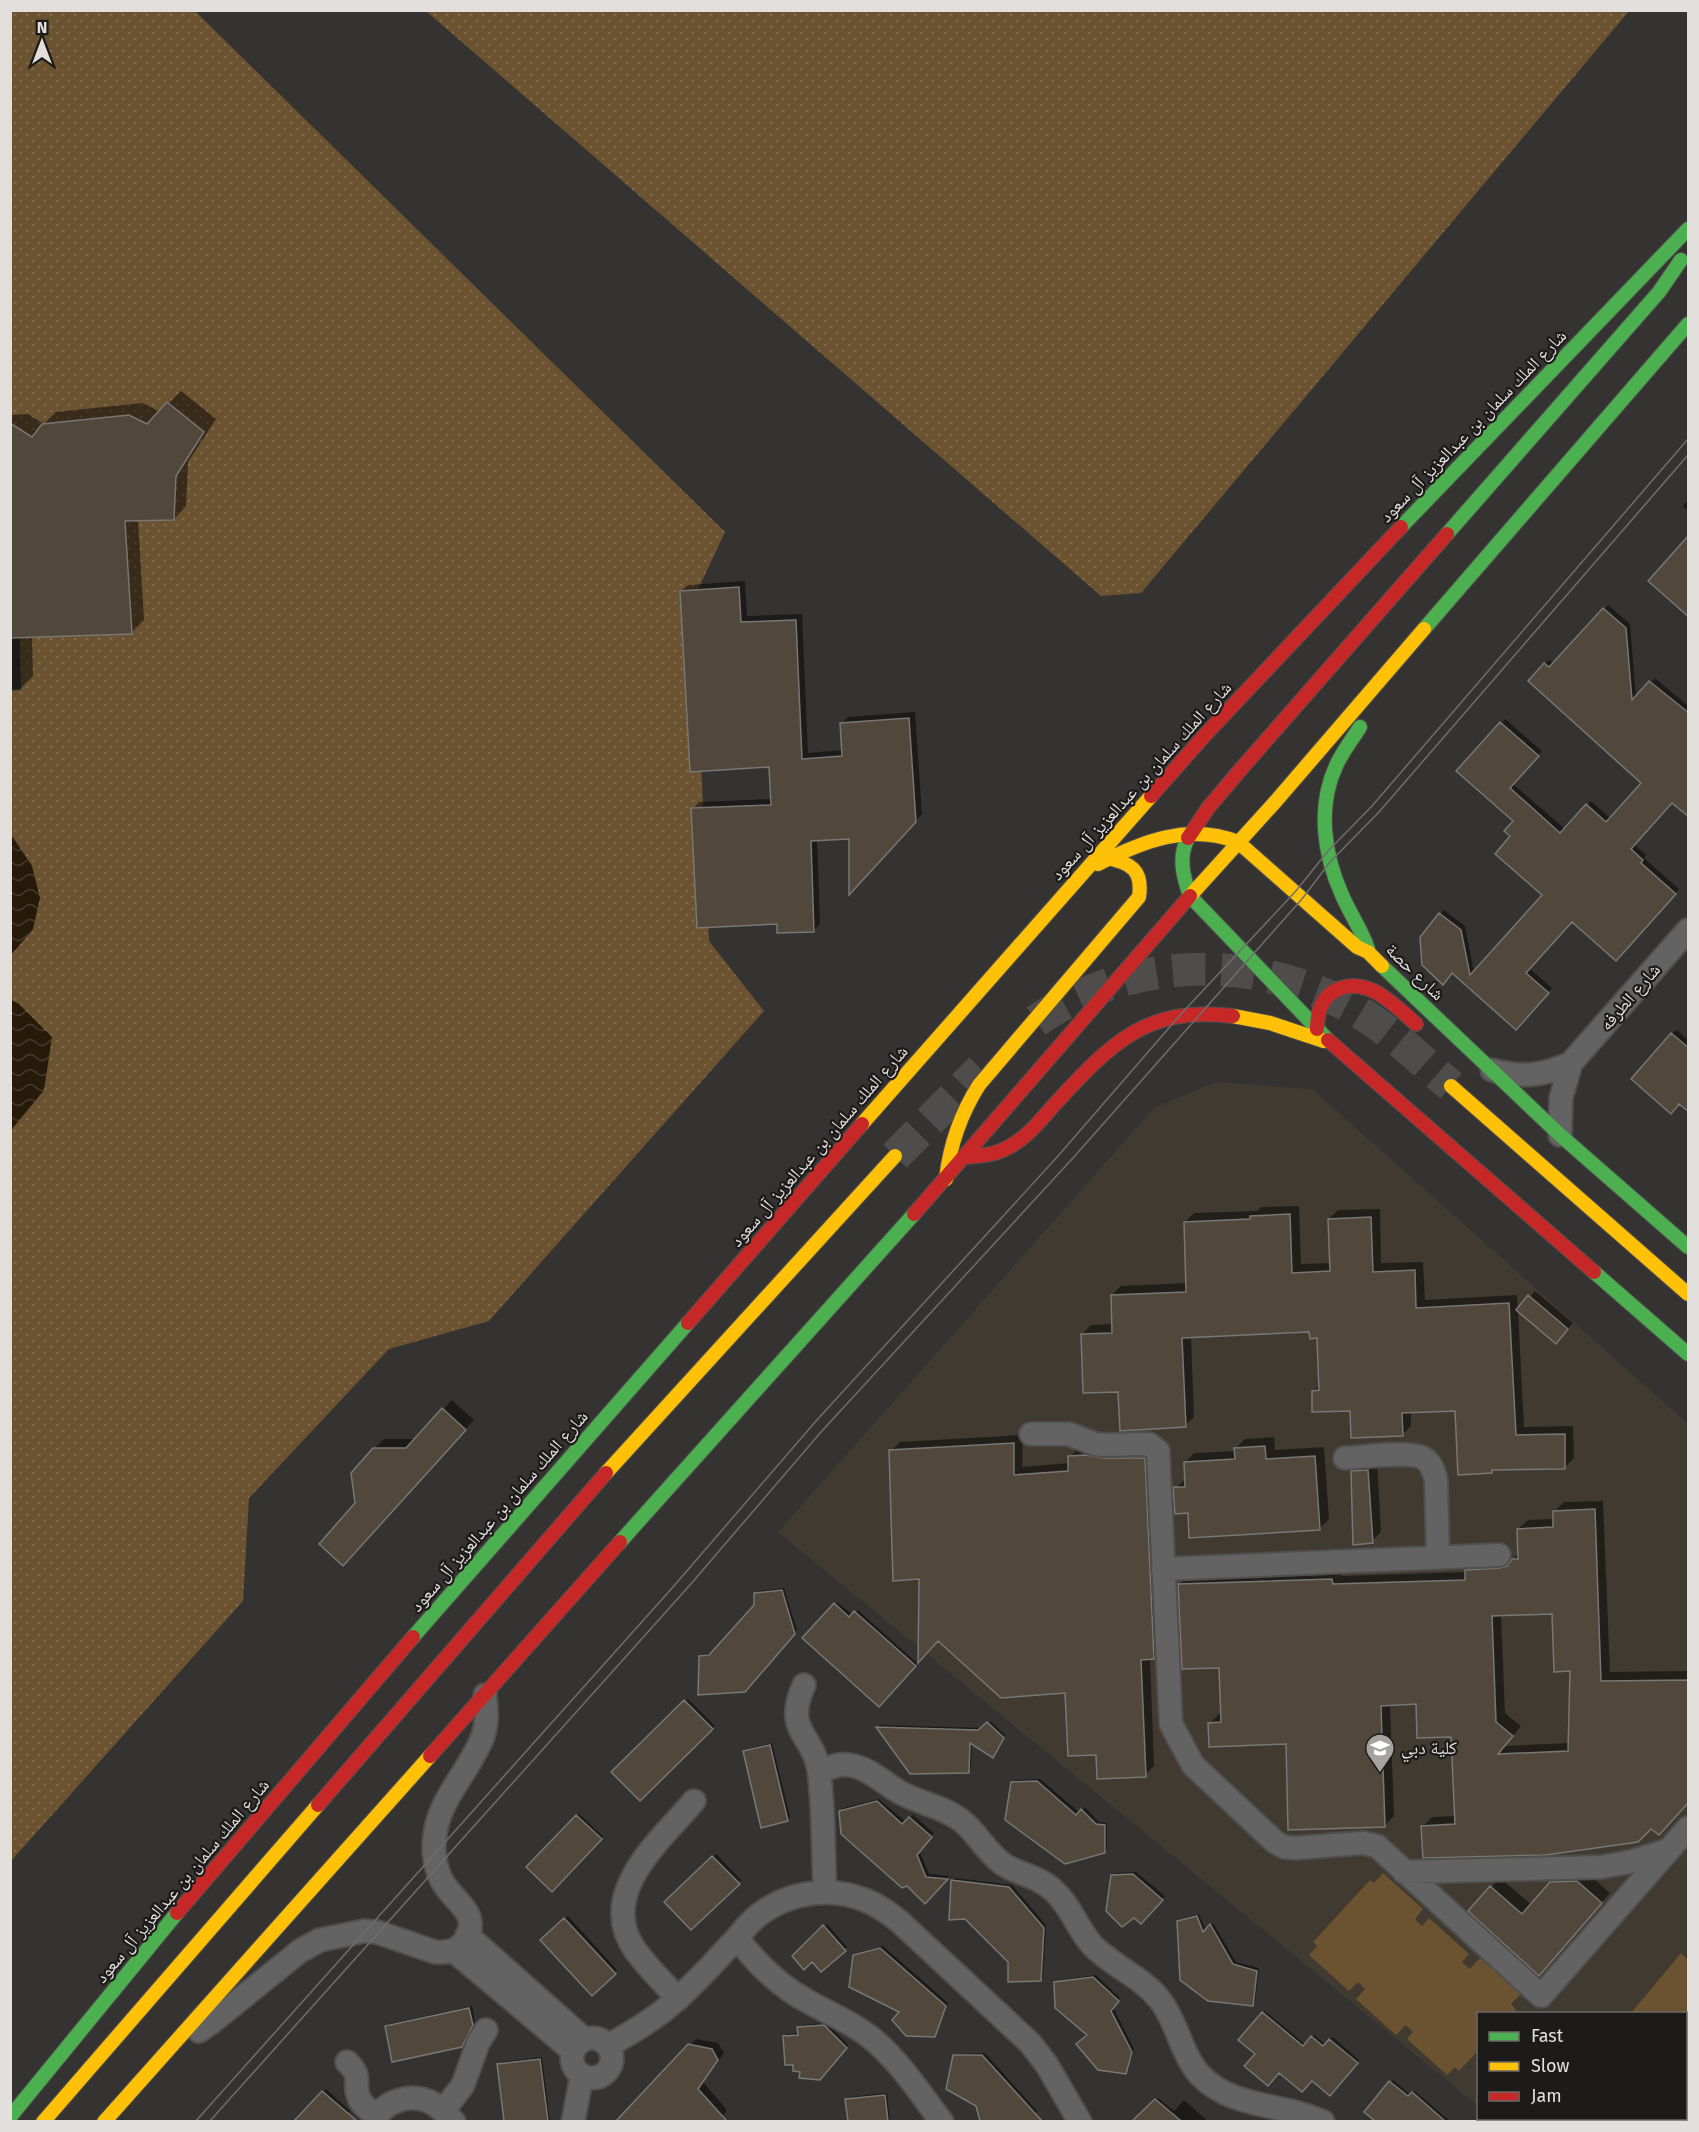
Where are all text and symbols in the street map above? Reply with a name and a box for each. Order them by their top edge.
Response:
north arrow [12,12,72,72]
text: N [37,18,47,37]
street label: شارع الملك سلمان بن عبدالعزيز آل سعود [1375,325,1571,527]
street label: شارع الملك سلمان بن عبدالعزيز آل سعود [1046,677,1236,885]
street label: شارع حصة [1381,939,1449,1005]
street label: شارع الطرفه [1595,959,1665,1035]
street label: شارع الملك سلمان بن عبدالعزيز آل سعود [726,1041,912,1251]
street label: شارع الملك سلمان بن عبدالعزيز آل سعود [406,1406,592,1616]
school or university icon: كلية دبي [1364,1732,1396,1774]
place label: كلية دبي [1401,1737,1458,1763]
street label: شارع الملك سلمان بن عبدالعزيز آل سعود [90,1774,274,1988]
legend [1477,2012,1687,2120]
text: Fast [1531,2025,1564,2047]
text: Slow [1531,2055,1570,2077]
text: Jam [1531,2085,1562,2107]

